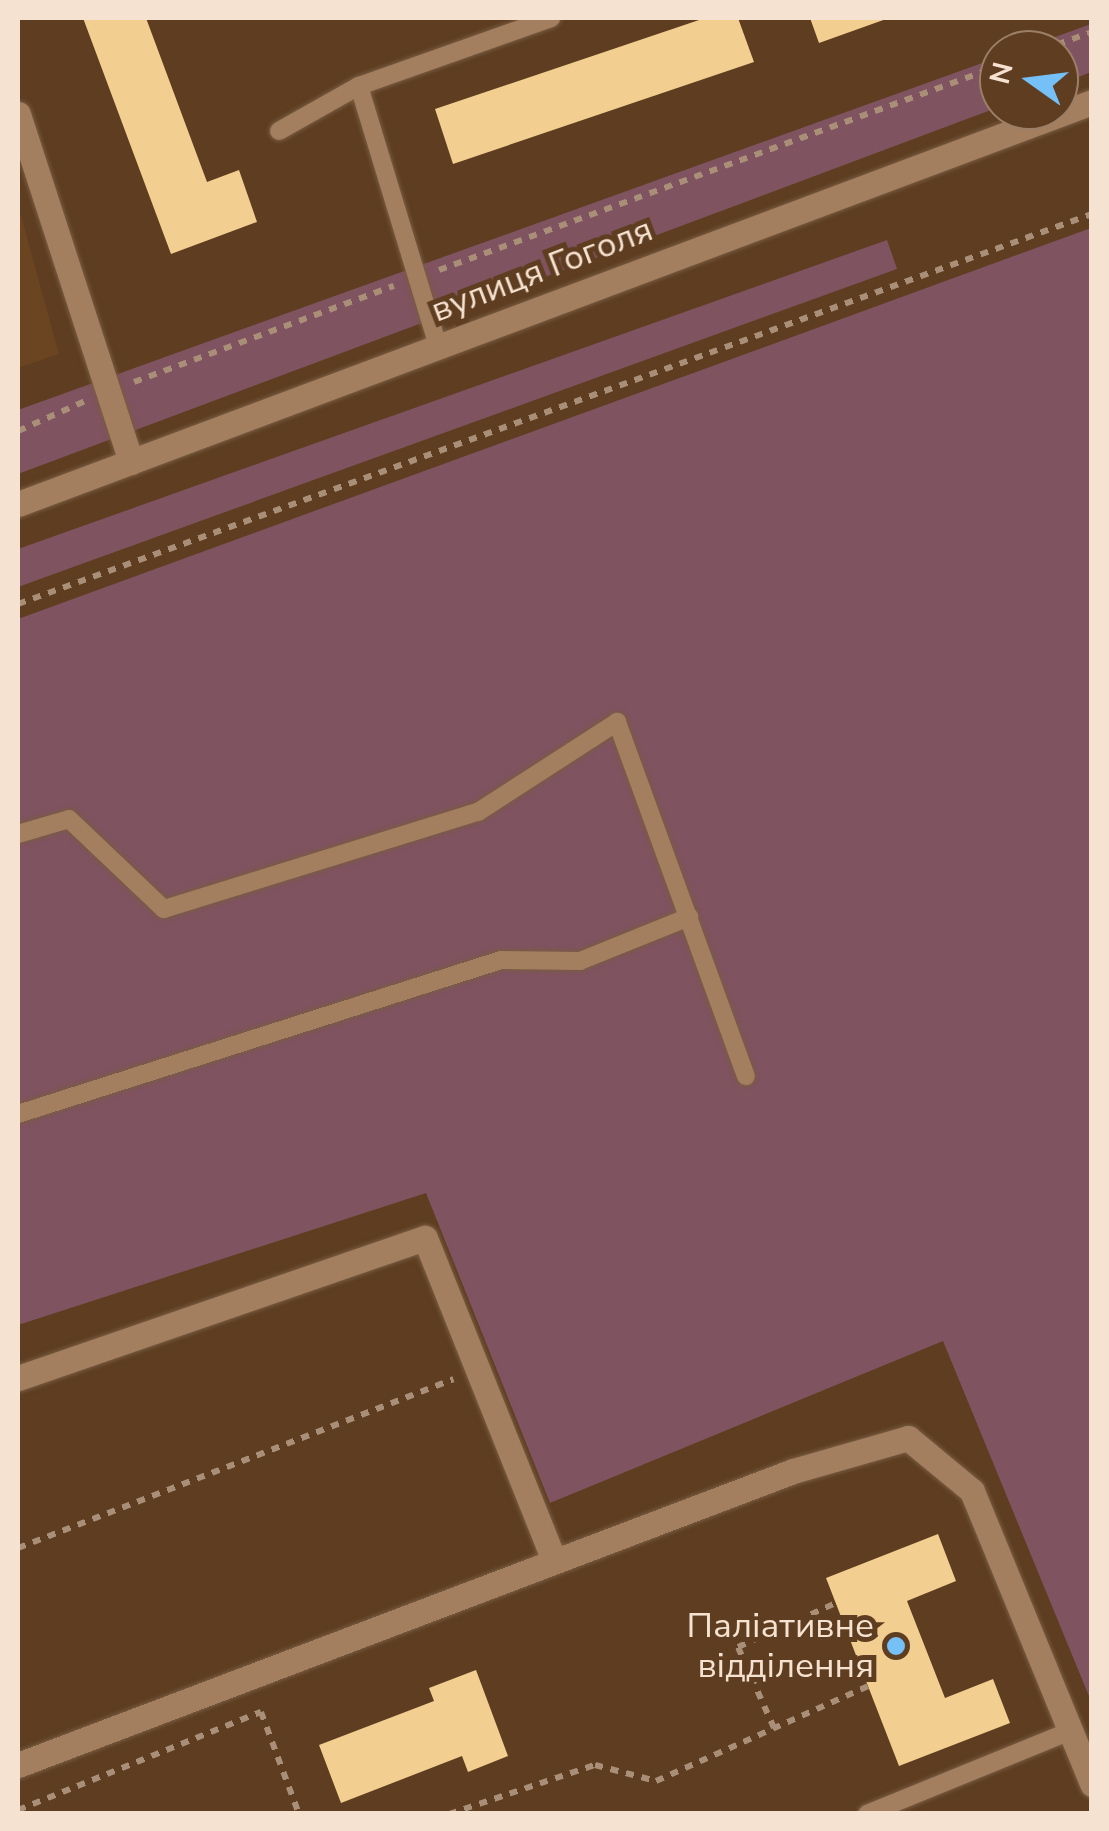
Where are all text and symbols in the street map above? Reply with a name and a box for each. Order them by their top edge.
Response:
north arrow [979,30,1079,130]
text: N [981,58,1023,88]
street label: вулиця Гоголя [425,208,659,332]
place label: Паліативне відділення [687,1605,874,1687]
marker: Паліативне відділення [883,1633,909,1659]

